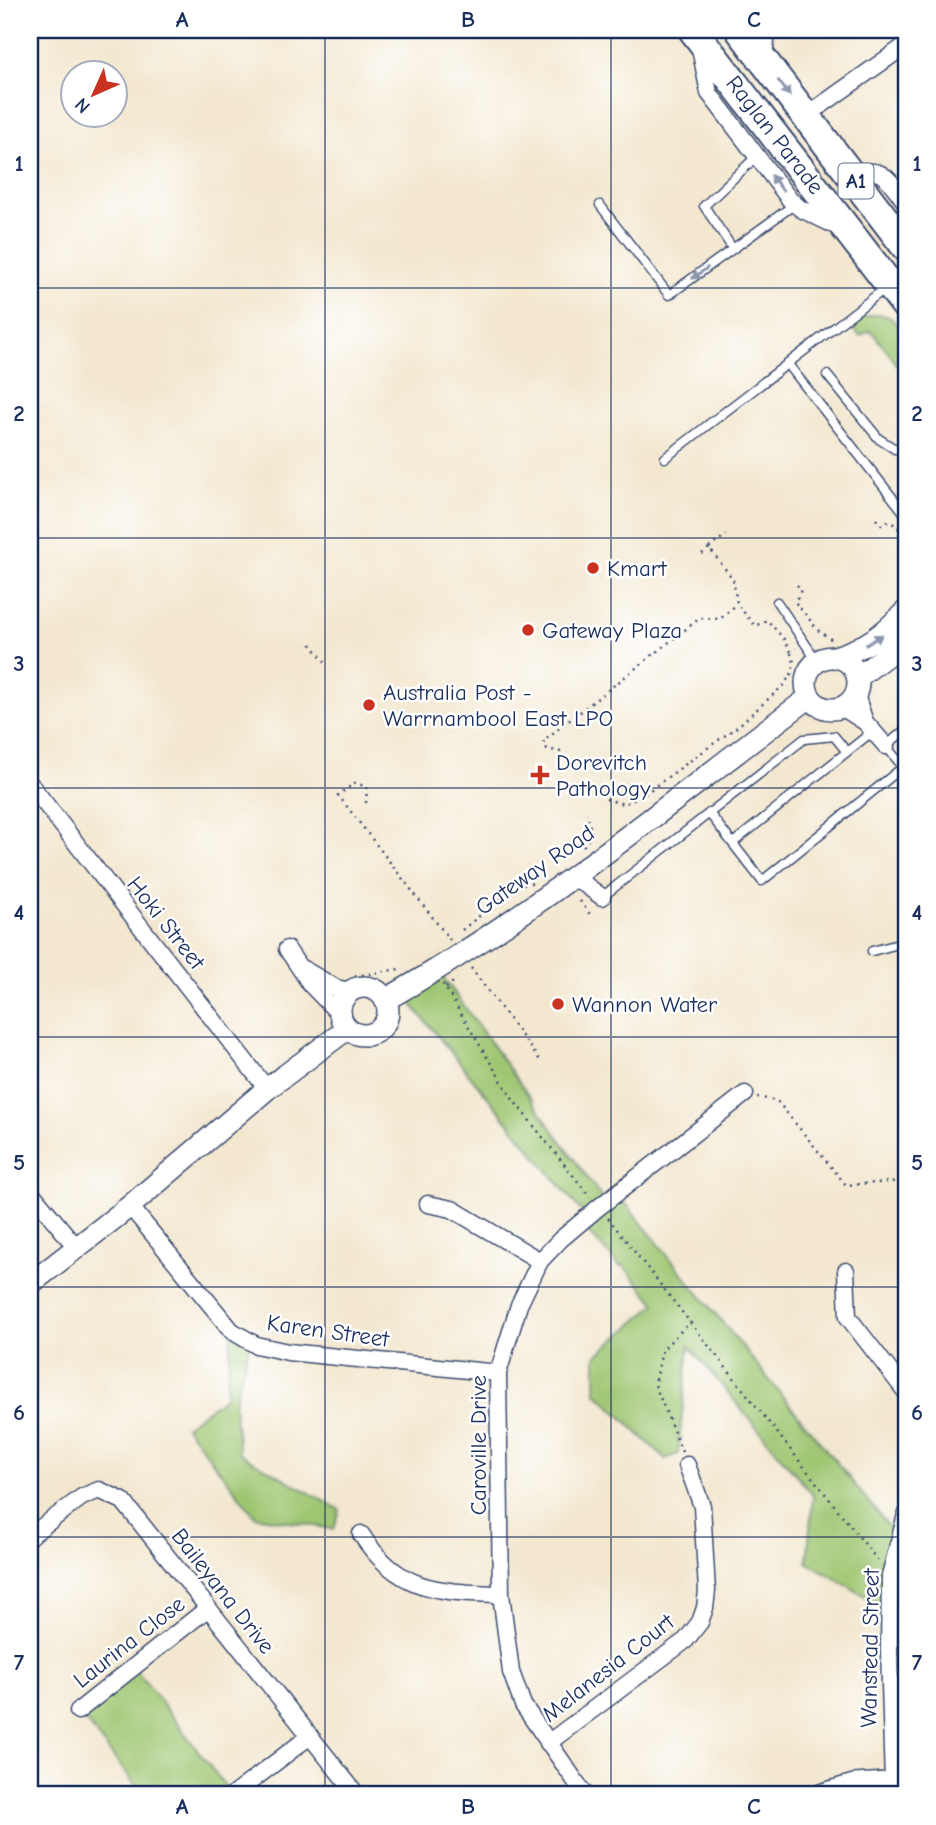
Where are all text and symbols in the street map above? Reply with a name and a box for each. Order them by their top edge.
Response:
text: A [176,6,189,33]
text: B [461,6,475,33]
text: C [747,6,761,33]
north arrow [60,60,130,130]
street label: Raglan Parade [720,70,830,200]
one-way arrow [777,78,792,96]
text: N [71,93,95,117]
text: 1 [14,150,24,177]
text: 1 [912,150,922,177]
road number: A1 [838,164,874,198]
one-way arrow [771,174,785,192]
one-way arrow [691,266,709,280]
text: 2 [13,400,25,427]
text: 2 [911,400,923,427]
place label: Kmart [607,555,668,582]
marker: Kmart [585,560,601,576]
place label: Gateway Plaza [542,617,682,644]
marker: Gateway Plaza [520,622,536,638]
one-way arrow [865,633,883,647]
text: 3 [13,650,25,677]
text: 3 [911,650,923,677]
place label: Australia Post - Warrnambool East LPO [383,679,613,732]
marker: Australia Post - Warrnambool East LPO [361,697,377,713]
place label: Dorevitch Pathology [556,749,651,802]
marker: Dorevitch Pathology [530,765,550,785]
street label: Gateway Road [470,819,600,921]
street label: Hoki Street [121,871,212,976]
text: 4 [14,899,25,926]
text: 4 [912,899,923,926]
place label: Wannon Water [572,991,718,1018]
marker: Wannon Water [550,996,566,1012]
text: 5 [13,1149,25,1176]
text: 5 [911,1149,923,1176]
street label: Karen Street [265,1309,392,1353]
street label: Caroville Drive [465,1375,492,1515]
text: 6 [13,1399,25,1426]
text: 6 [911,1399,923,1426]
street label: Baileyana Drive [166,1523,280,1659]
street label: Wanstead Street [855,1567,885,1728]
street label: Laurina Close [68,1590,190,1694]
street label: Melanesia Court [537,1607,680,1728]
text: 7 [14,1649,25,1676]
text: 7 [912,1649,923,1676]
text: A [176,1793,189,1820]
text: B [461,1793,475,1820]
text: C [747,1793,761,1820]

